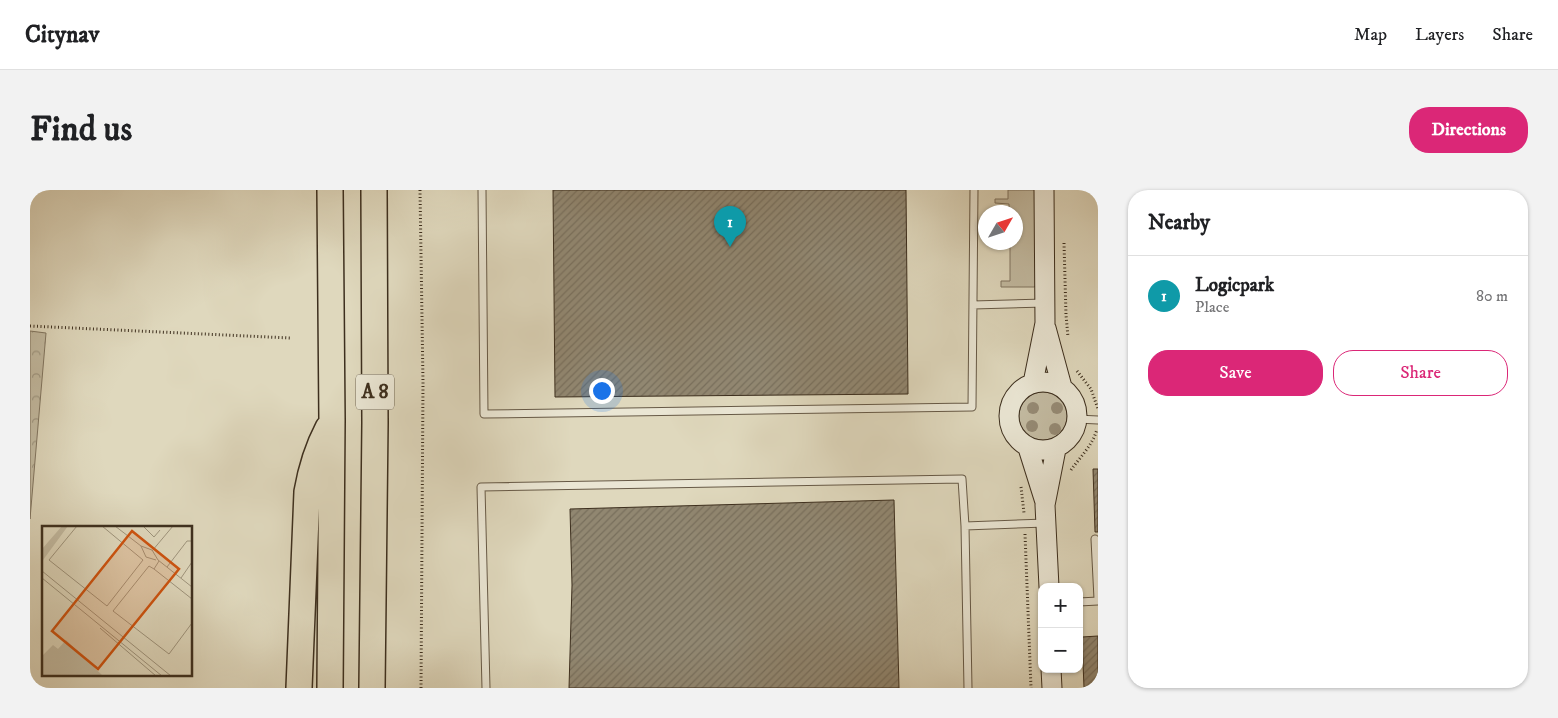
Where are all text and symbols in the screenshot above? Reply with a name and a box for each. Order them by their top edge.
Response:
text: Citynav [25,20,99,50]
text: Map [1354,24,1387,46]
text: Layers [1415,24,1464,46]
text: Share [1492,24,1533,46]
button: Directions [1409,107,1528,153]
text: Find us [30,108,132,152]
north arrow [978,205,1023,250]
pin: 1 [714,206,746,247]
text: Nearby [1148,210,1210,236]
text: Logicpark [1195,274,1274,297]
text: 1 [1161,286,1167,306]
text: 80 m [1476,286,1508,306]
text: Place [1195,297,1229,317]
button: Save [1148,350,1323,396]
button: Share [1333,350,1508,396]
road number: A 8 [356,374,394,410]
your location [589,378,615,404]
inset map [42,526,192,676]
map controls [1038,583,1083,673]
button: + [1038,583,1083,628]
button: − [1038,628,1083,673]

